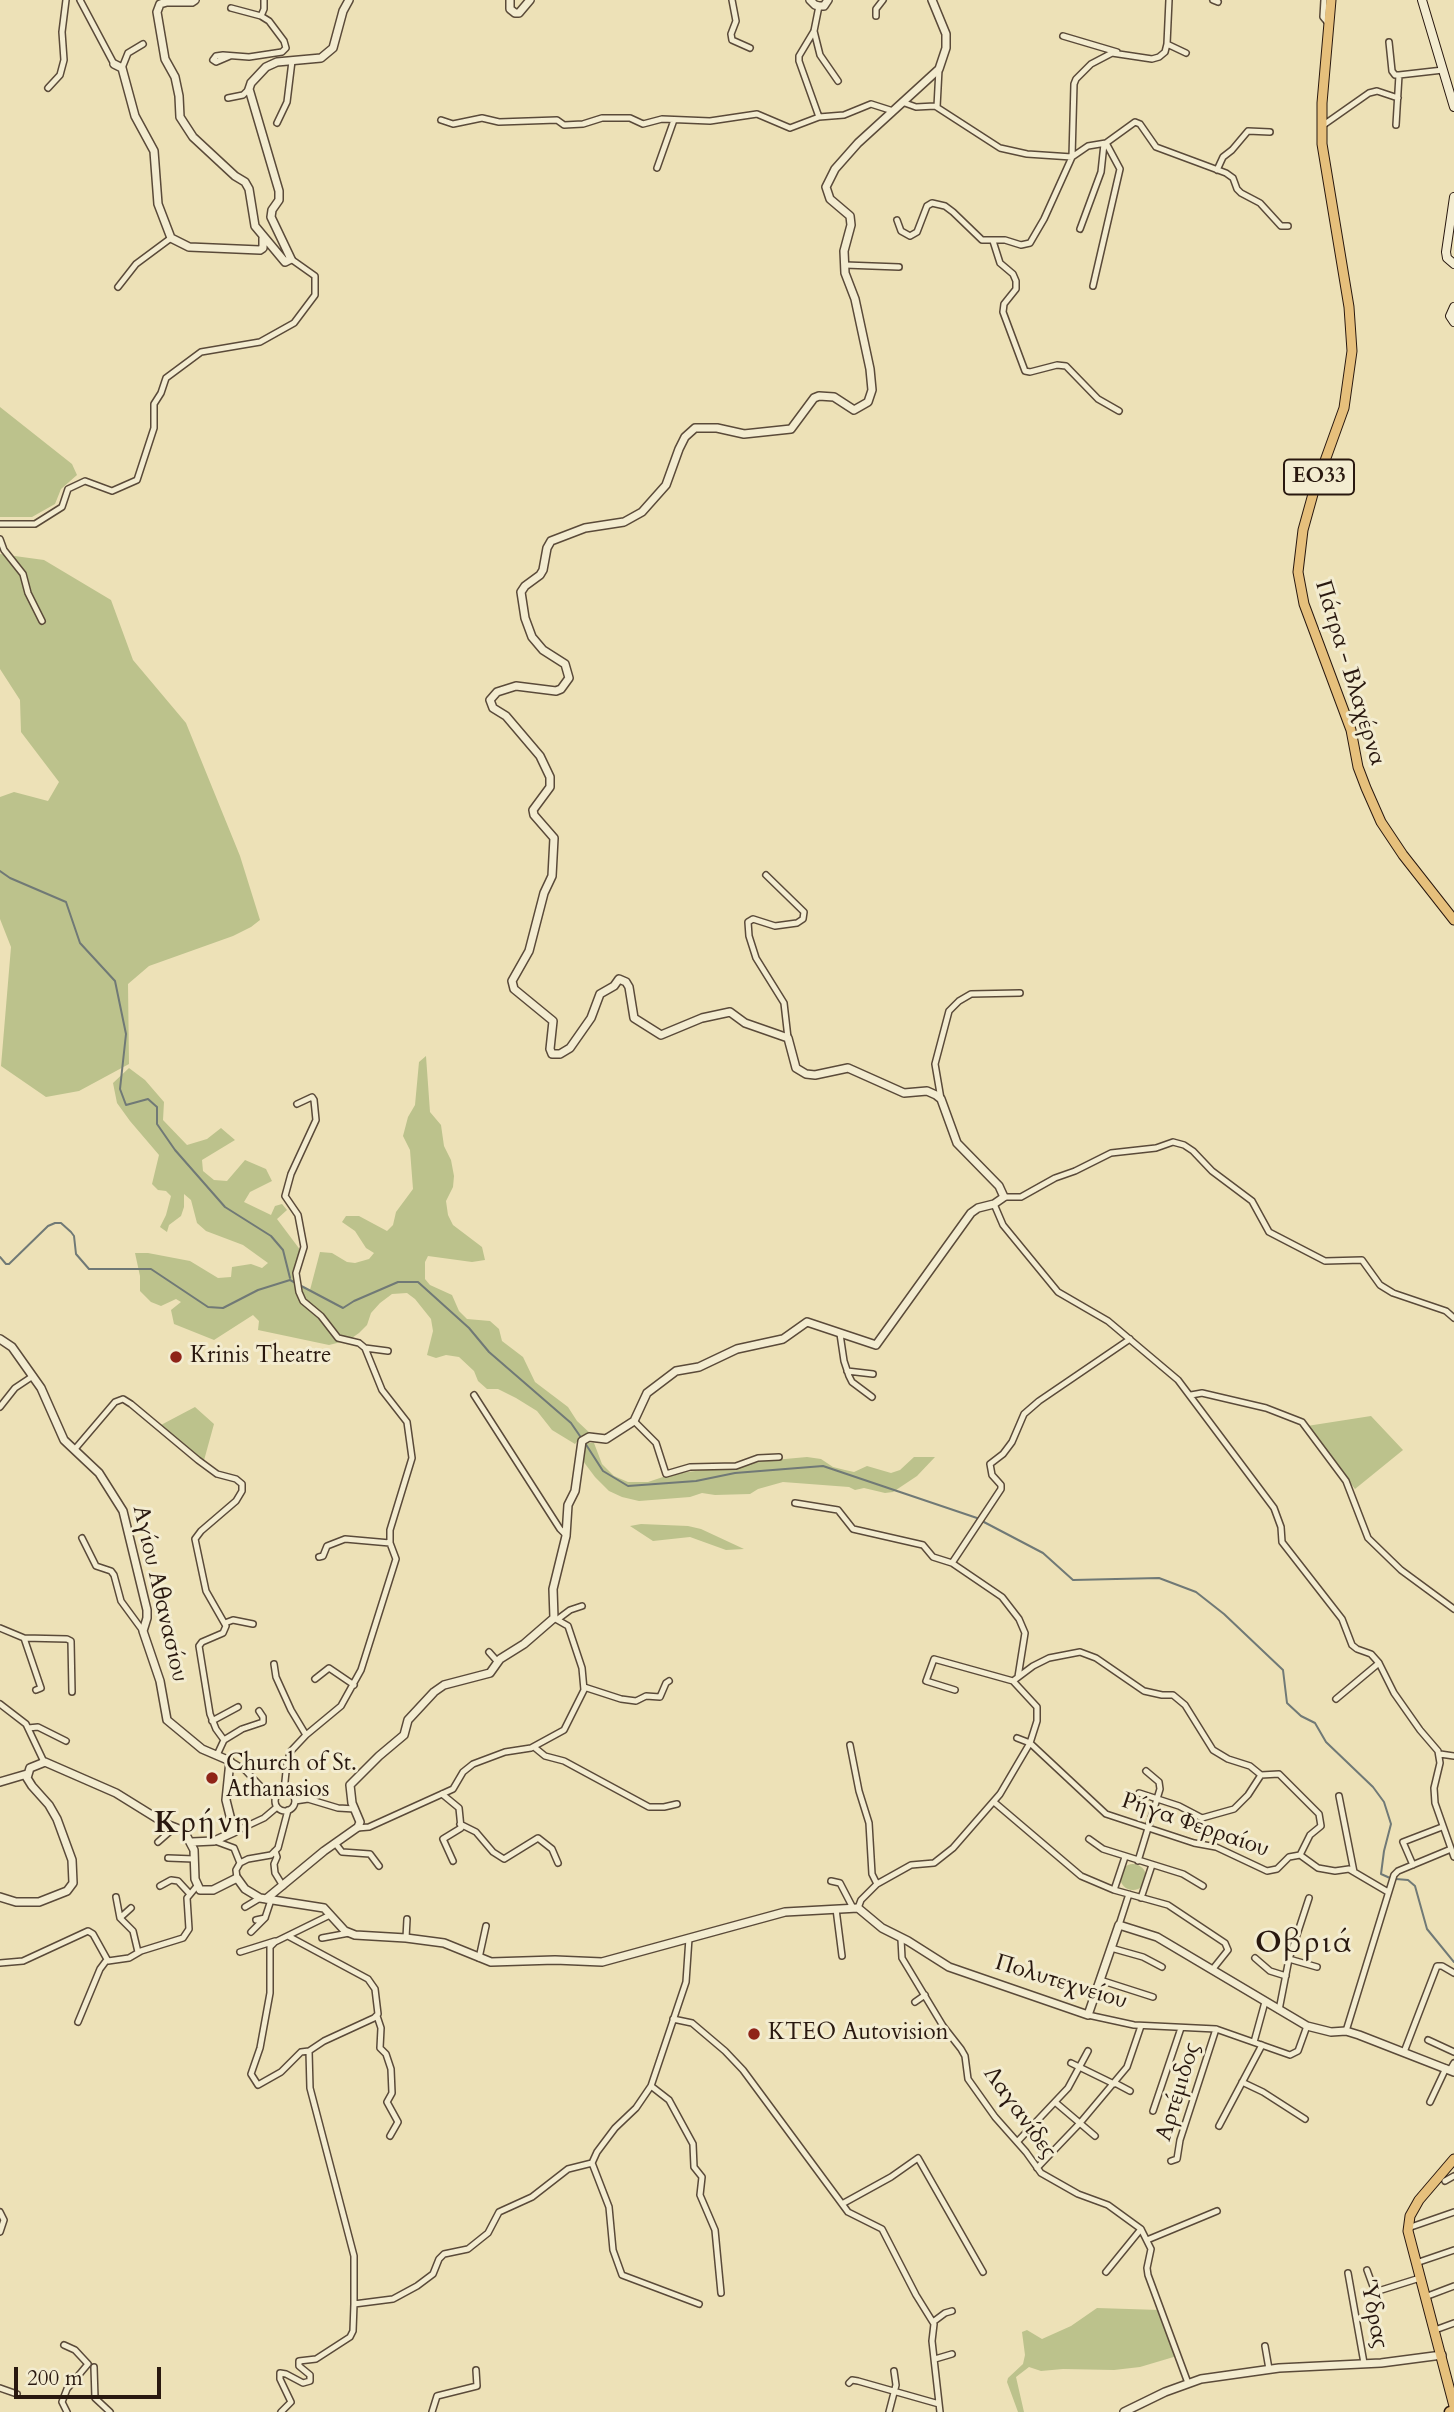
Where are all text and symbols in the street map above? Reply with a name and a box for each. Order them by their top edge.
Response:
road number: ΕΟ33 [1284,460,1354,494]
street label: Πάτρα - Βλαχέρνα [1308,577,1390,769]
place label: Krinis Theatre [190,1343,331,1371]
marker: Krinis Theatre [168,1349,184,1365]
street label: Αγίου Αθανασίου [125,1503,193,1685]
place label: Church of St. Athanasios [226,1751,357,1805]
marker: Church of St. Athanasios [204,1770,220,1786]
street label: Ρήγα Φερραίου [1118,1788,1272,1864]
district label: Κρήνη [155,1807,251,1843]
district label: Οβριά [1256,1927,1354,1963]
street label: Πολυτεχνείου [992,1950,1130,2016]
place label: KTEO Autovision [768,2020,949,2048]
marker: KTEO Autovision [746,2026,762,2042]
street label: Αρτέμιδος [1151,2039,1207,2145]
street label: Λαγανίδες [976,2062,1062,2164]
street label: Ύδρας [1353,2279,1393,2351]
scale bar [18,2352,164,2396]
text: 200 m [27,2364,83,2393]

